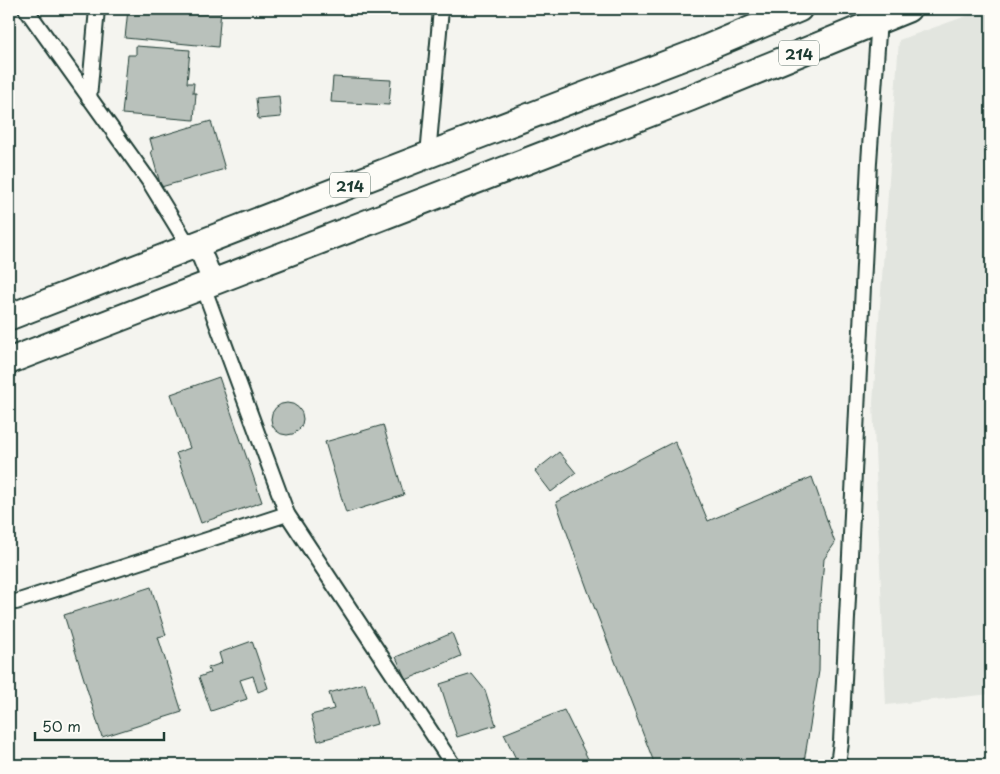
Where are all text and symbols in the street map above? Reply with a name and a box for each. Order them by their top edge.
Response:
road number: 214 [779,40,819,66]
road number: 214 [330,172,370,198]
scale bar [35,709,164,741]
text: 50 m [42,714,81,737]

